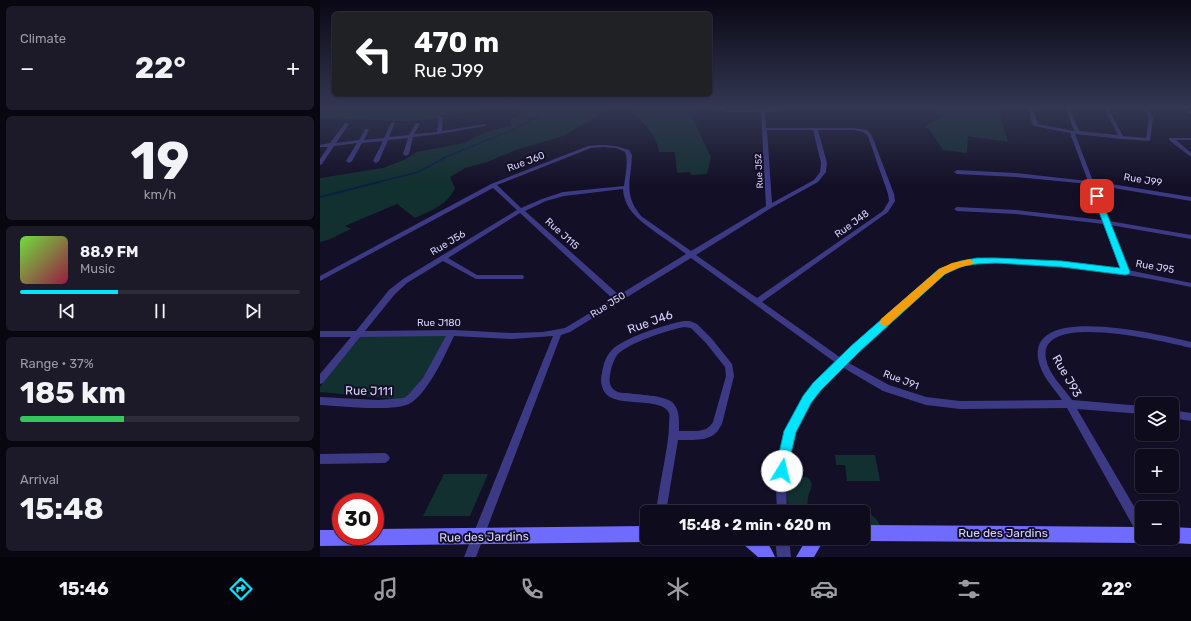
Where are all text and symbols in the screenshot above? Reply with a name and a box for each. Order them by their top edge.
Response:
text: 470 m [414,26,499,59]
icon: left [348,28,400,80]
text: Climate [20,31,66,46]
text: 22° [135,50,186,86]
text: − [20,55,34,82]
text: + [286,55,300,82]
text: Rue J99 [414,60,484,82]
text: 19 [130,130,190,192]
street label: Rue J60 [505,149,547,175]
street label: Rue J52 [753,153,765,189]
street label: Rue J99 [1123,171,1163,189]
pin [1080,179,1114,213]
icon: arrive [1086,185,1108,207]
text: km/h [144,187,176,202]
street label: Rue J48 [832,208,872,240]
street label: Rue J115 [543,216,581,252]
street label: Rue J56 [428,228,468,258]
text: 88.9 FM [80,243,138,261]
street label: Rue J95 [1135,258,1175,276]
text: Music [80,261,115,276]
street label: Rue J50 [588,290,628,320]
icon: previous [56,300,78,322]
icon: pause [149,300,171,322]
icon: next [242,300,264,322]
street label: Rue J46 [626,307,674,337]
street label: Rue J180 [417,317,461,329]
street label: Rue J93 [1049,352,1085,400]
text: Range · 37% [20,356,94,371]
street label: Rue J91 [881,368,921,392]
text: 185 km [20,375,126,411]
street label: Rue J111 [345,384,393,398]
map controls [1135,397,1179,545]
button: layers [1135,397,1179,441]
button: + [1135,449,1179,493]
position arrow [761,450,803,492]
text: Arrival [20,472,59,487]
text: 15:48 [20,491,104,527]
speed limit sign: 30 [332,493,384,545]
button: − [1135,501,1179,545]
text: 15:48 · 2 min · 620 m [679,516,831,534]
street label: Rue des Jardins [958,526,1048,540]
street label: Rue des Jardins [439,529,529,545]
icon: directions [227,575,255,603]
icon: music [372,575,400,603]
icon: phone [518,575,546,603]
icon: climate [664,575,692,603]
icon: car [810,575,838,603]
icon: filters [955,575,983,603]
text: 15:46 [59,578,109,600]
text: 22° [1101,578,1132,600]

